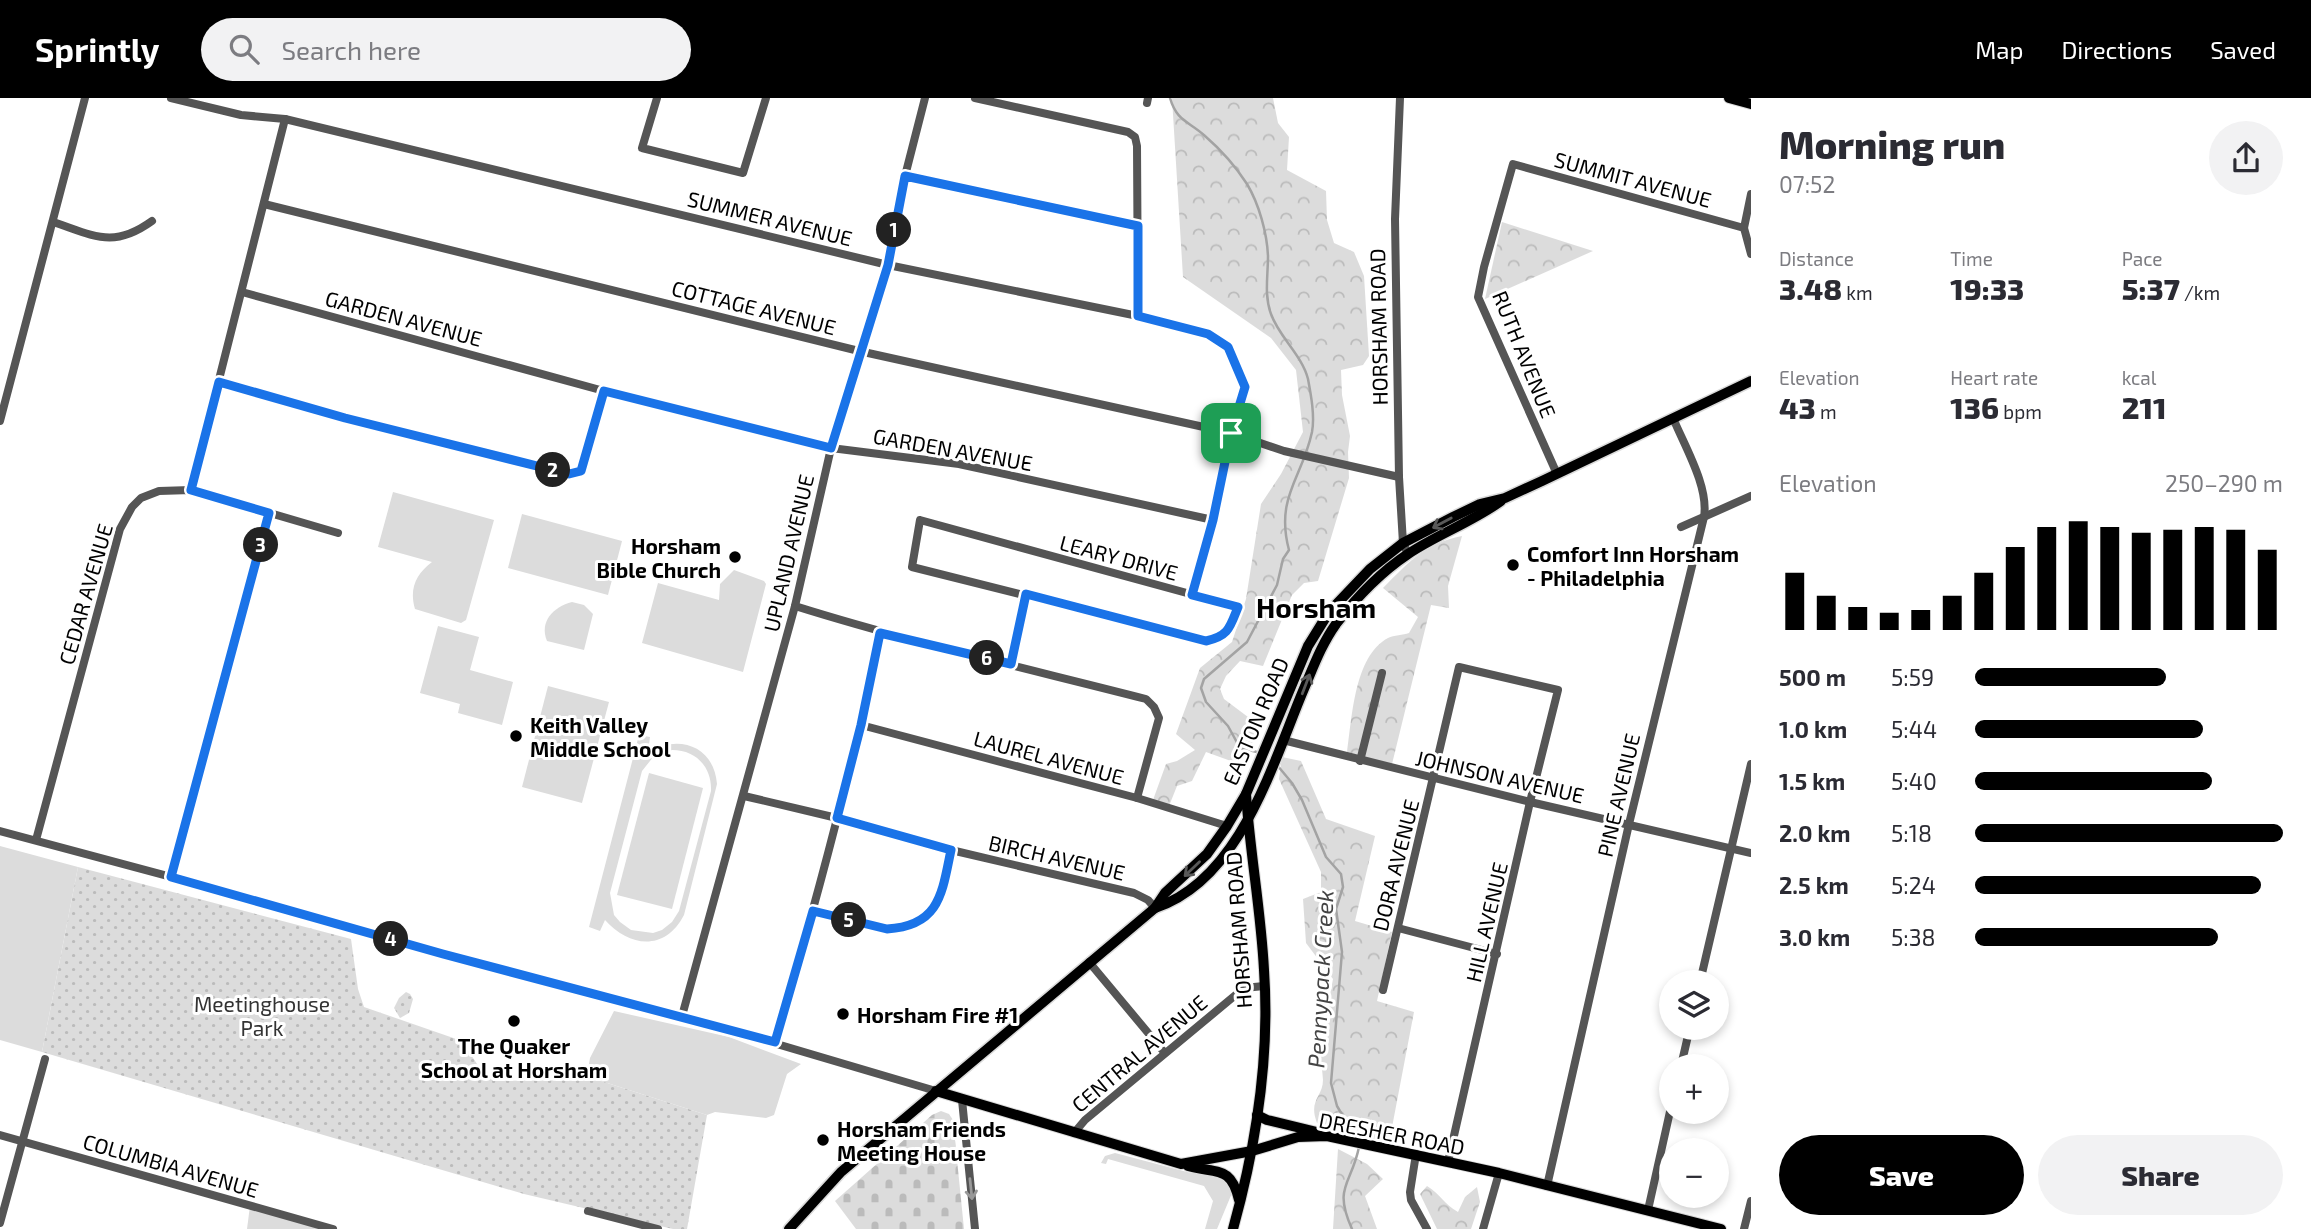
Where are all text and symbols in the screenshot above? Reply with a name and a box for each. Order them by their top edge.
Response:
search box [201,18,691,81]
text: Sprintly [35,29,159,69]
icon: search [225,30,263,68]
text: Search here [281,34,421,65]
text: Map [1975,35,2023,64]
text: Directions [2061,35,2172,64]
text: Saved [2210,35,2276,64]
text: Morning run [1779,121,2005,167]
button: share [2209,121,2283,195]
street label: SUMMIT AVENUE [1552,146,1714,212]
text: 07:52 [1779,170,1835,198]
street label: SUMMER AVENUE [685,185,855,251]
pin: 1 [876,212,912,248]
text: 1 [889,218,898,241]
text: Distance [1779,247,1854,270]
text: Time [1950,247,1993,270]
text: Pace [2122,247,2163,270]
street label: HORSHAM ROAD [1364,248,1392,406]
text: 3.48 [1779,270,1842,306]
text: 19:33 [1950,270,2024,306]
text: 5:37 [2122,270,2180,306]
street label: COTTAGE AVENUE [669,275,839,339]
text: km [1842,281,1873,304]
text: /km [2180,281,2220,304]
street label: GARDEN AVENUE [323,285,485,351]
street label: RUTH AVENUE [1488,287,1562,421]
text: Elevation [1779,366,1860,389]
text: Heart rate [1950,366,2038,389]
text: kcal [2122,366,2156,389]
text: 43 [1779,389,1816,425]
text: 136 [1950,389,1999,425]
text: 211 [2122,389,2166,425]
text: m [1816,400,1837,423]
text: bpm [1999,400,2042,423]
pin [1201,403,1261,463]
icon: arrive [1212,414,1250,452]
street label: GARDEN AVENUE [871,423,1035,475]
pin: 2 [536,452,570,488]
text: 2 [547,458,558,481]
text: Elevation [1779,469,1877,497]
text: 250–290 m [2165,469,2283,497]
street label: UPLAND AVENUE [758,472,818,634]
one-way arrow [1432,516,1453,530]
street label: CEDAR AVENUE [53,521,117,667]
pin: 3 [244,528,278,562]
street label: LEARY DRIVE [1057,529,1181,585]
text: 3 [255,533,266,556]
place label: Horsham Bible Church [597,533,721,582]
place label: Comfort Inn Horsham - Philadelphia [1527,541,1739,590]
marker: Horsham Bible Church [727,549,743,565]
marker: Comfort Inn Horsham - Philadelphia [1505,557,1521,573]
district label: Horsham [1256,590,1376,624]
pin: 6 [970,640,1004,676]
text: 6 [981,646,992,669]
street label: EASTON ROAD [1217,654,1293,788]
text: 500 m [1779,663,1846,691]
text: 5:59 [1891,663,1934,691]
one-way arrow [1301,673,1314,695]
place label: Keith Valley Middle School [530,712,671,761]
text: 1.0 km [1779,715,1847,743]
text: 5:44 [1891,715,1937,743]
street label: LAUREL AVENUE [971,725,1127,789]
marker: Keith Valley Middle School [508,728,524,744]
street label: PINE AVENUE [1592,731,1644,859]
street label: JOHNSON AVENUE [1413,744,1587,808]
text: 1.5 km [1779,767,1845,795]
text: 5:40 [1891,767,1937,795]
street label: DORA AVENUE [1367,796,1423,934]
text: 2.0 km [1779,819,1851,847]
text: 5:18 [1891,819,1932,847]
street label: BIRCH AVENUE [986,829,1128,885]
street label: HORSHAM ROAD [1220,851,1256,1009]
one-way arrow [1184,860,1201,877]
street label: HILL AVENUE [1460,860,1512,984]
text: 2.5 km [1779,871,1849,899]
text: 5:24 [1891,871,1936,899]
water label: Pennypack Creek [1301,889,1339,1069]
pin: 5 [832,902,866,938]
text: 5 [843,908,854,931]
pin: 4 [374,922,408,956]
text: 3.0 km [1779,923,1850,951]
text: 5:38 [1891,923,1936,951]
text: 4 [384,927,397,950]
map controls [1659,970,1729,1208]
button: layers [1659,970,1729,1040]
street label: CENTRAL AVENUE [1066,989,1212,1117]
park label: Meetinghouse Park [194,991,330,1040]
place label: Horsham Fire #1 [857,1002,1018,1027]
marker: Horsham Fire #1 [835,1006,851,1022]
marker: The Quaker School at Horsham [506,1013,522,1029]
place label: The Quaker School at Horsham [421,1033,607,1082]
button: + [1659,1054,1729,1124]
street label: DRESHER ROAD [1317,1107,1467,1159]
place label: Horsham Friends Meeting House [837,1116,1006,1165]
street label: COLUMBIA AVENUE [80,1128,262,1202]
marker: Horsham Friends Meeting House [815,1132,831,1148]
button: Save [1779,1135,2024,1215]
button: Share [2038,1135,2283,1215]
button: − [1659,1138,1729,1208]
one-way arrow [965,1177,978,1200]

